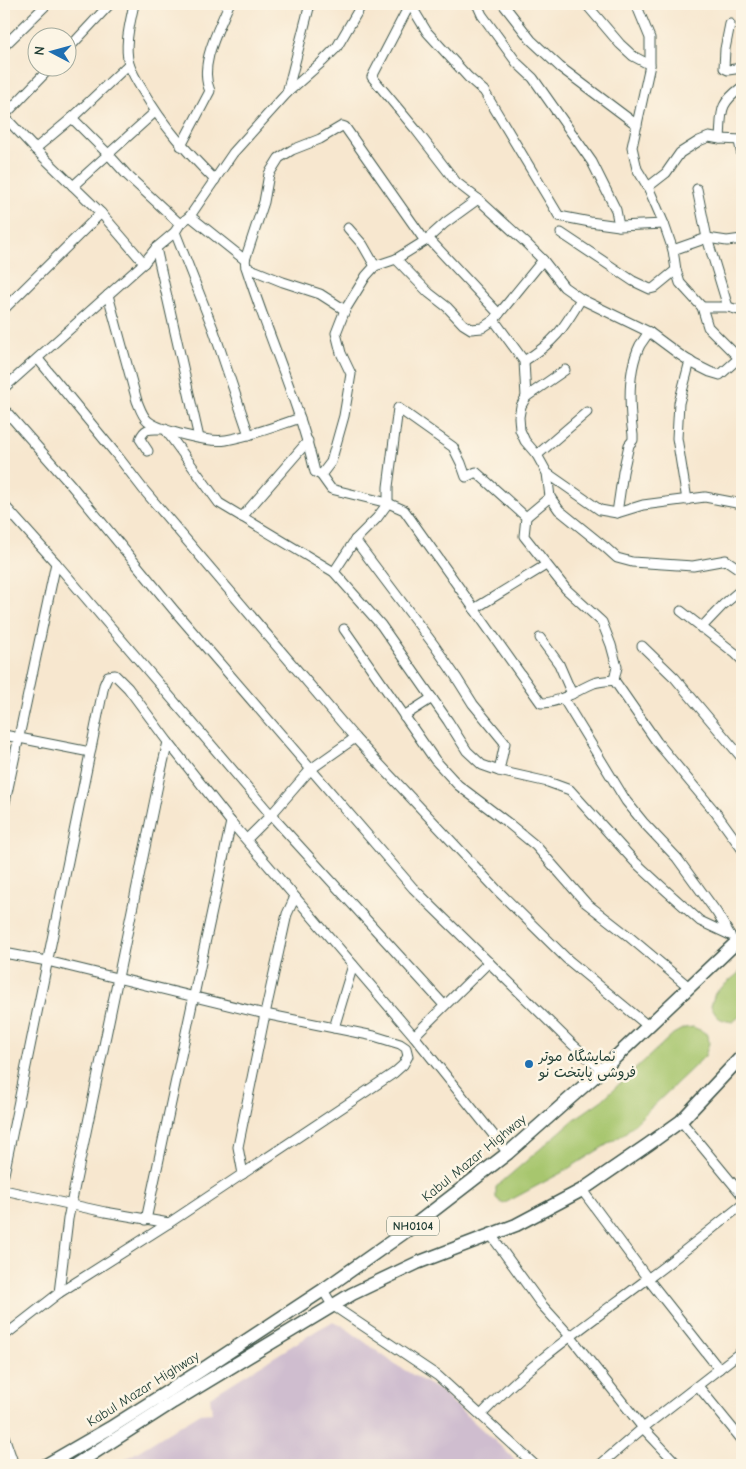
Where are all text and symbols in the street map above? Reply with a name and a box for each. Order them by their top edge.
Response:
north arrow [28,28,78,78]
text: N [31,45,48,56]
place label: نمایشگاه موتر فروشی پایتخت نو [538,1048,636,1082]
marker: نمایشگاه موتر فروشی پایتخت نو [523,1058,535,1070]
street label: Kabul Mazar Highway [418,1110,530,1205]
road number: NH0104 [387,1216,439,1236]
street label: Kabul Mazar Highway [84,1347,203,1431]

